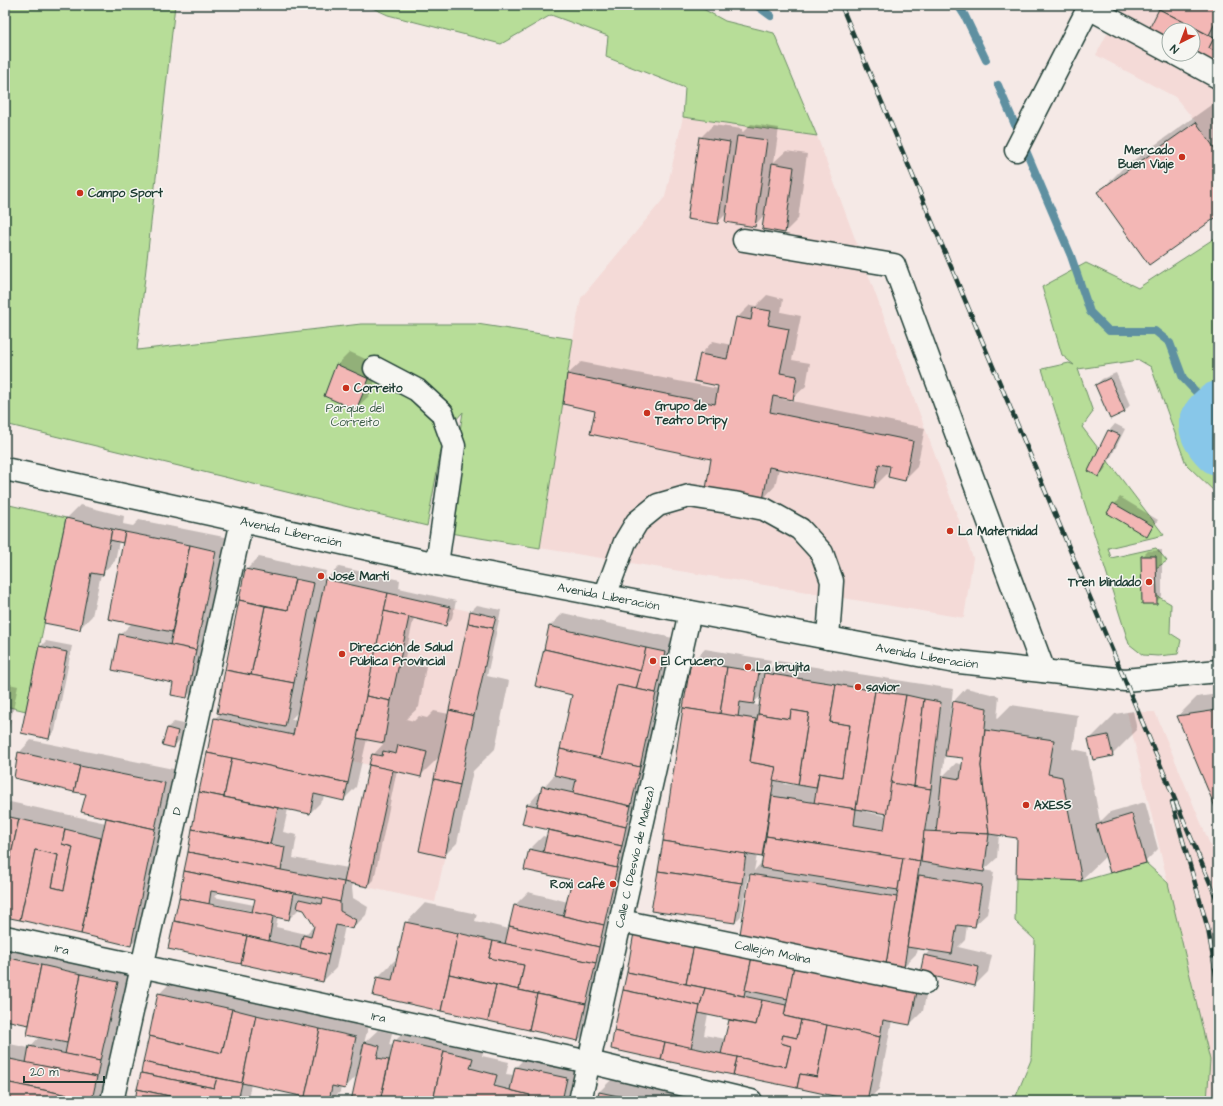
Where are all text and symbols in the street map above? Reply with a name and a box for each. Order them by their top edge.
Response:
north arrow [1161,22,1201,62]
text: N [1167,41,1182,57]
place label: Mercado Buen Viaje [1118,142,1175,174]
marker: Mercado Buen Viaje [1177,152,1187,162]
place label: Campo Sport [88,185,163,203]
marker: Campo Sport [75,188,85,198]
place label: Correito [354,380,403,397]
marker: Correito [341,383,351,393]
place label: Grupo de Teatro Dripy [654,398,728,430]
park label: Parque del Correito [326,400,384,431]
marker: Grupo de Teatro Dripy [642,408,652,418]
street label: Avenida Liberación [239,512,344,551]
place label: La Maternidad [958,523,1038,540]
marker: La Maternidad [945,526,955,536]
place label: José Martí [328,568,390,585]
marker: José Martí [316,571,326,581]
place label: Tren blindado [1067,574,1141,591]
marker: Tren blindado [1144,577,1154,587]
street label: Avenida Liberación [556,578,661,614]
place label: Dirección de Salud Pública Provincial [350,639,454,670]
street label: Avenida Liberación [875,639,979,673]
marker: Dirección de Salud Pública Provincial [337,649,347,659]
place label: El Crucero [661,653,724,670]
marker: El Crucero [648,656,658,666]
place label: La brujita [756,659,810,677]
marker: La brujita [743,662,753,672]
place label: savior [866,679,900,696]
marker: savior [853,682,863,692]
street label: Calle C (Desvío de Maleza) [611,785,659,930]
place label: AXESS [1034,797,1072,814]
marker: AXESS [1021,800,1031,810]
street label: D [168,805,186,817]
place label: Roxi café [550,876,606,893]
marker: Roxi café [608,879,618,889]
street label: Callejón Molina [733,936,812,968]
street label: 1ra [53,939,70,959]
street label: 1ra [370,1007,387,1027]
scale bar [24,1058,104,1084]
text: 20 m [30,1064,59,1081]

